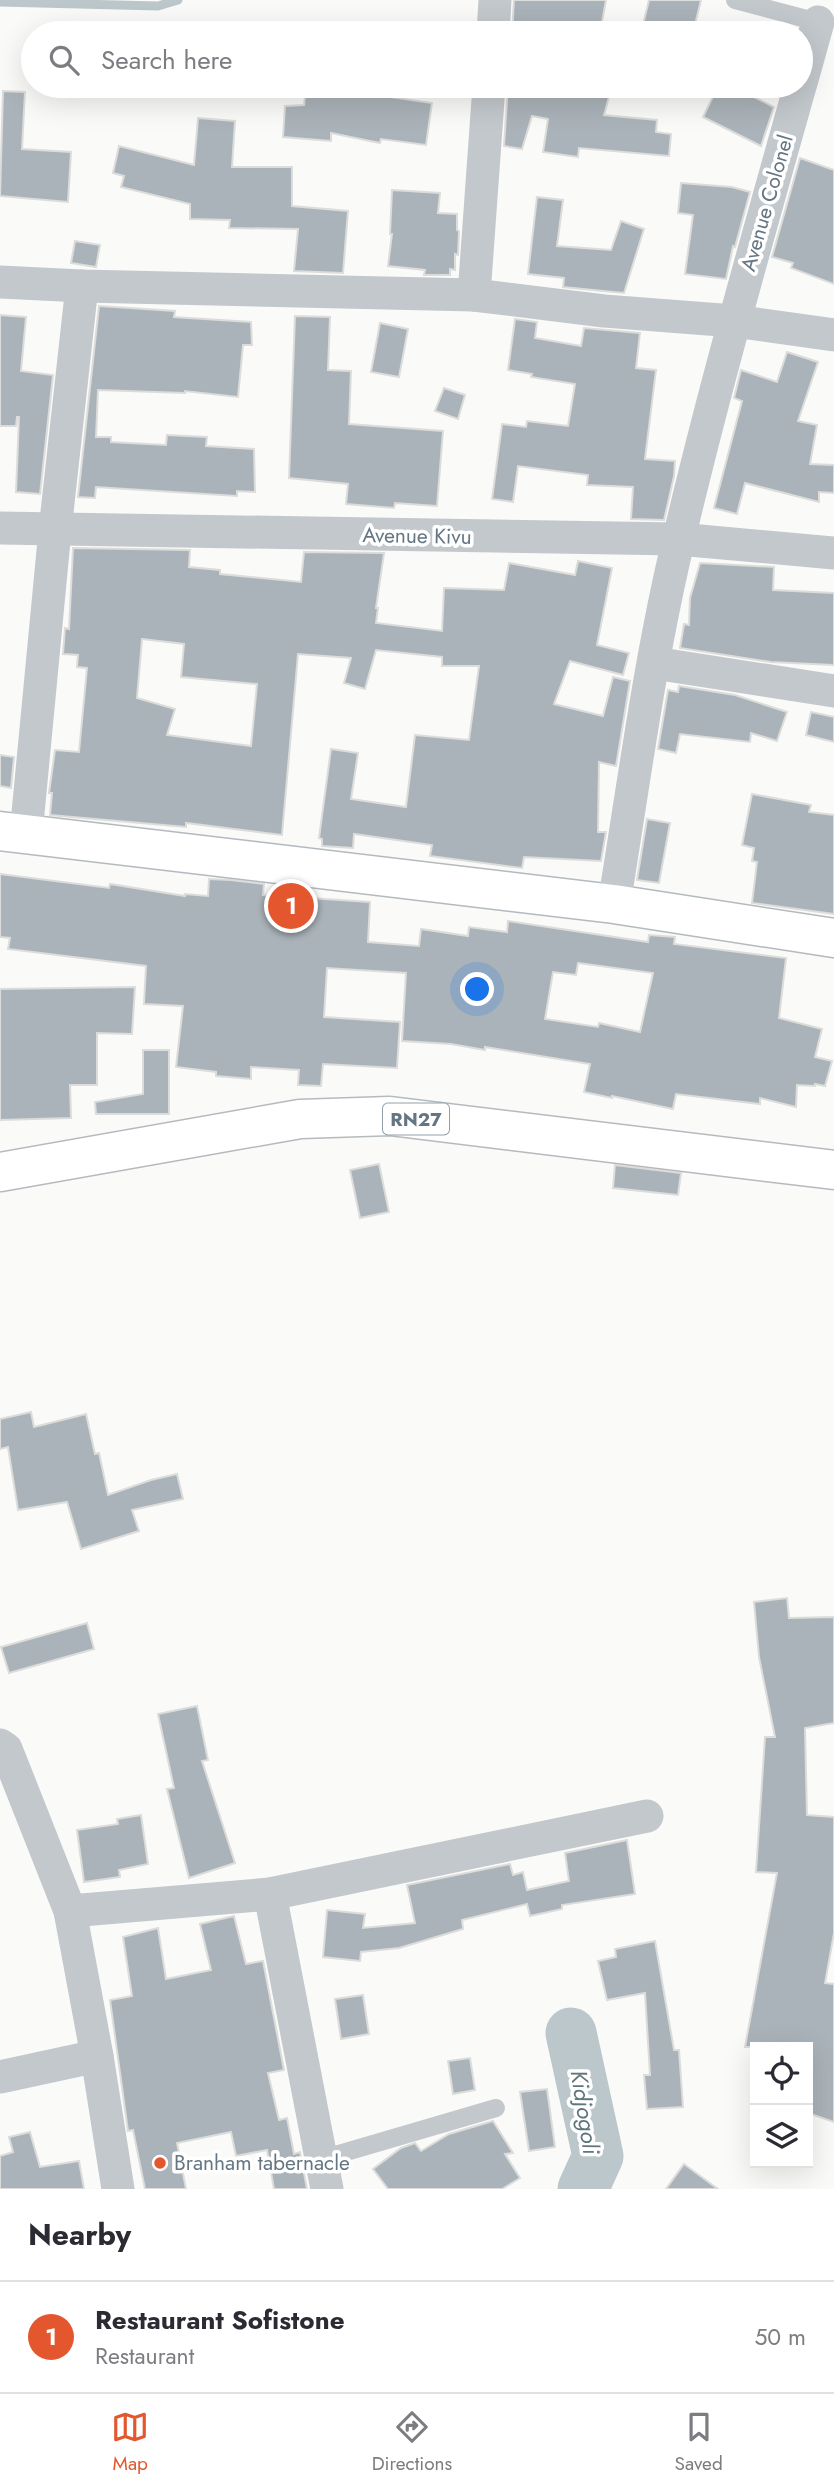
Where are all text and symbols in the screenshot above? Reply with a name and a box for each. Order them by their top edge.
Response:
search box [21,21,813,98]
icon: search [45,41,83,79]
text: Search here [101,41,233,79]
street label: Avenue Colonel [733,131,801,275]
street label: Avenue Kivu [362,520,472,552]
pin: 1 [268,880,314,932]
your location [460,972,494,1006]
road number: RN27 [383,1104,449,1134]
map controls [750,2042,813,2168]
button: locate [750,2042,813,2105]
water label: Kidjogoli [562,2067,609,2158]
button: layers [750,2105,813,2168]
place label: Branham tabernacle [174,2148,350,2178]
marker: Branham tabernacle [152,2155,168,2171]
text: Nearby [28,2213,131,2256]
text: Restaurant Sofistone [95,2301,345,2339]
text: 1 [45,2320,57,2354]
text: 50 m [754,2320,806,2354]
text: Restaurant [95,2339,194,2373]
tab: Map [111,2408,149,2477]
tab: Directions [372,2408,452,2477]
tab: Saved [675,2408,723,2477]

